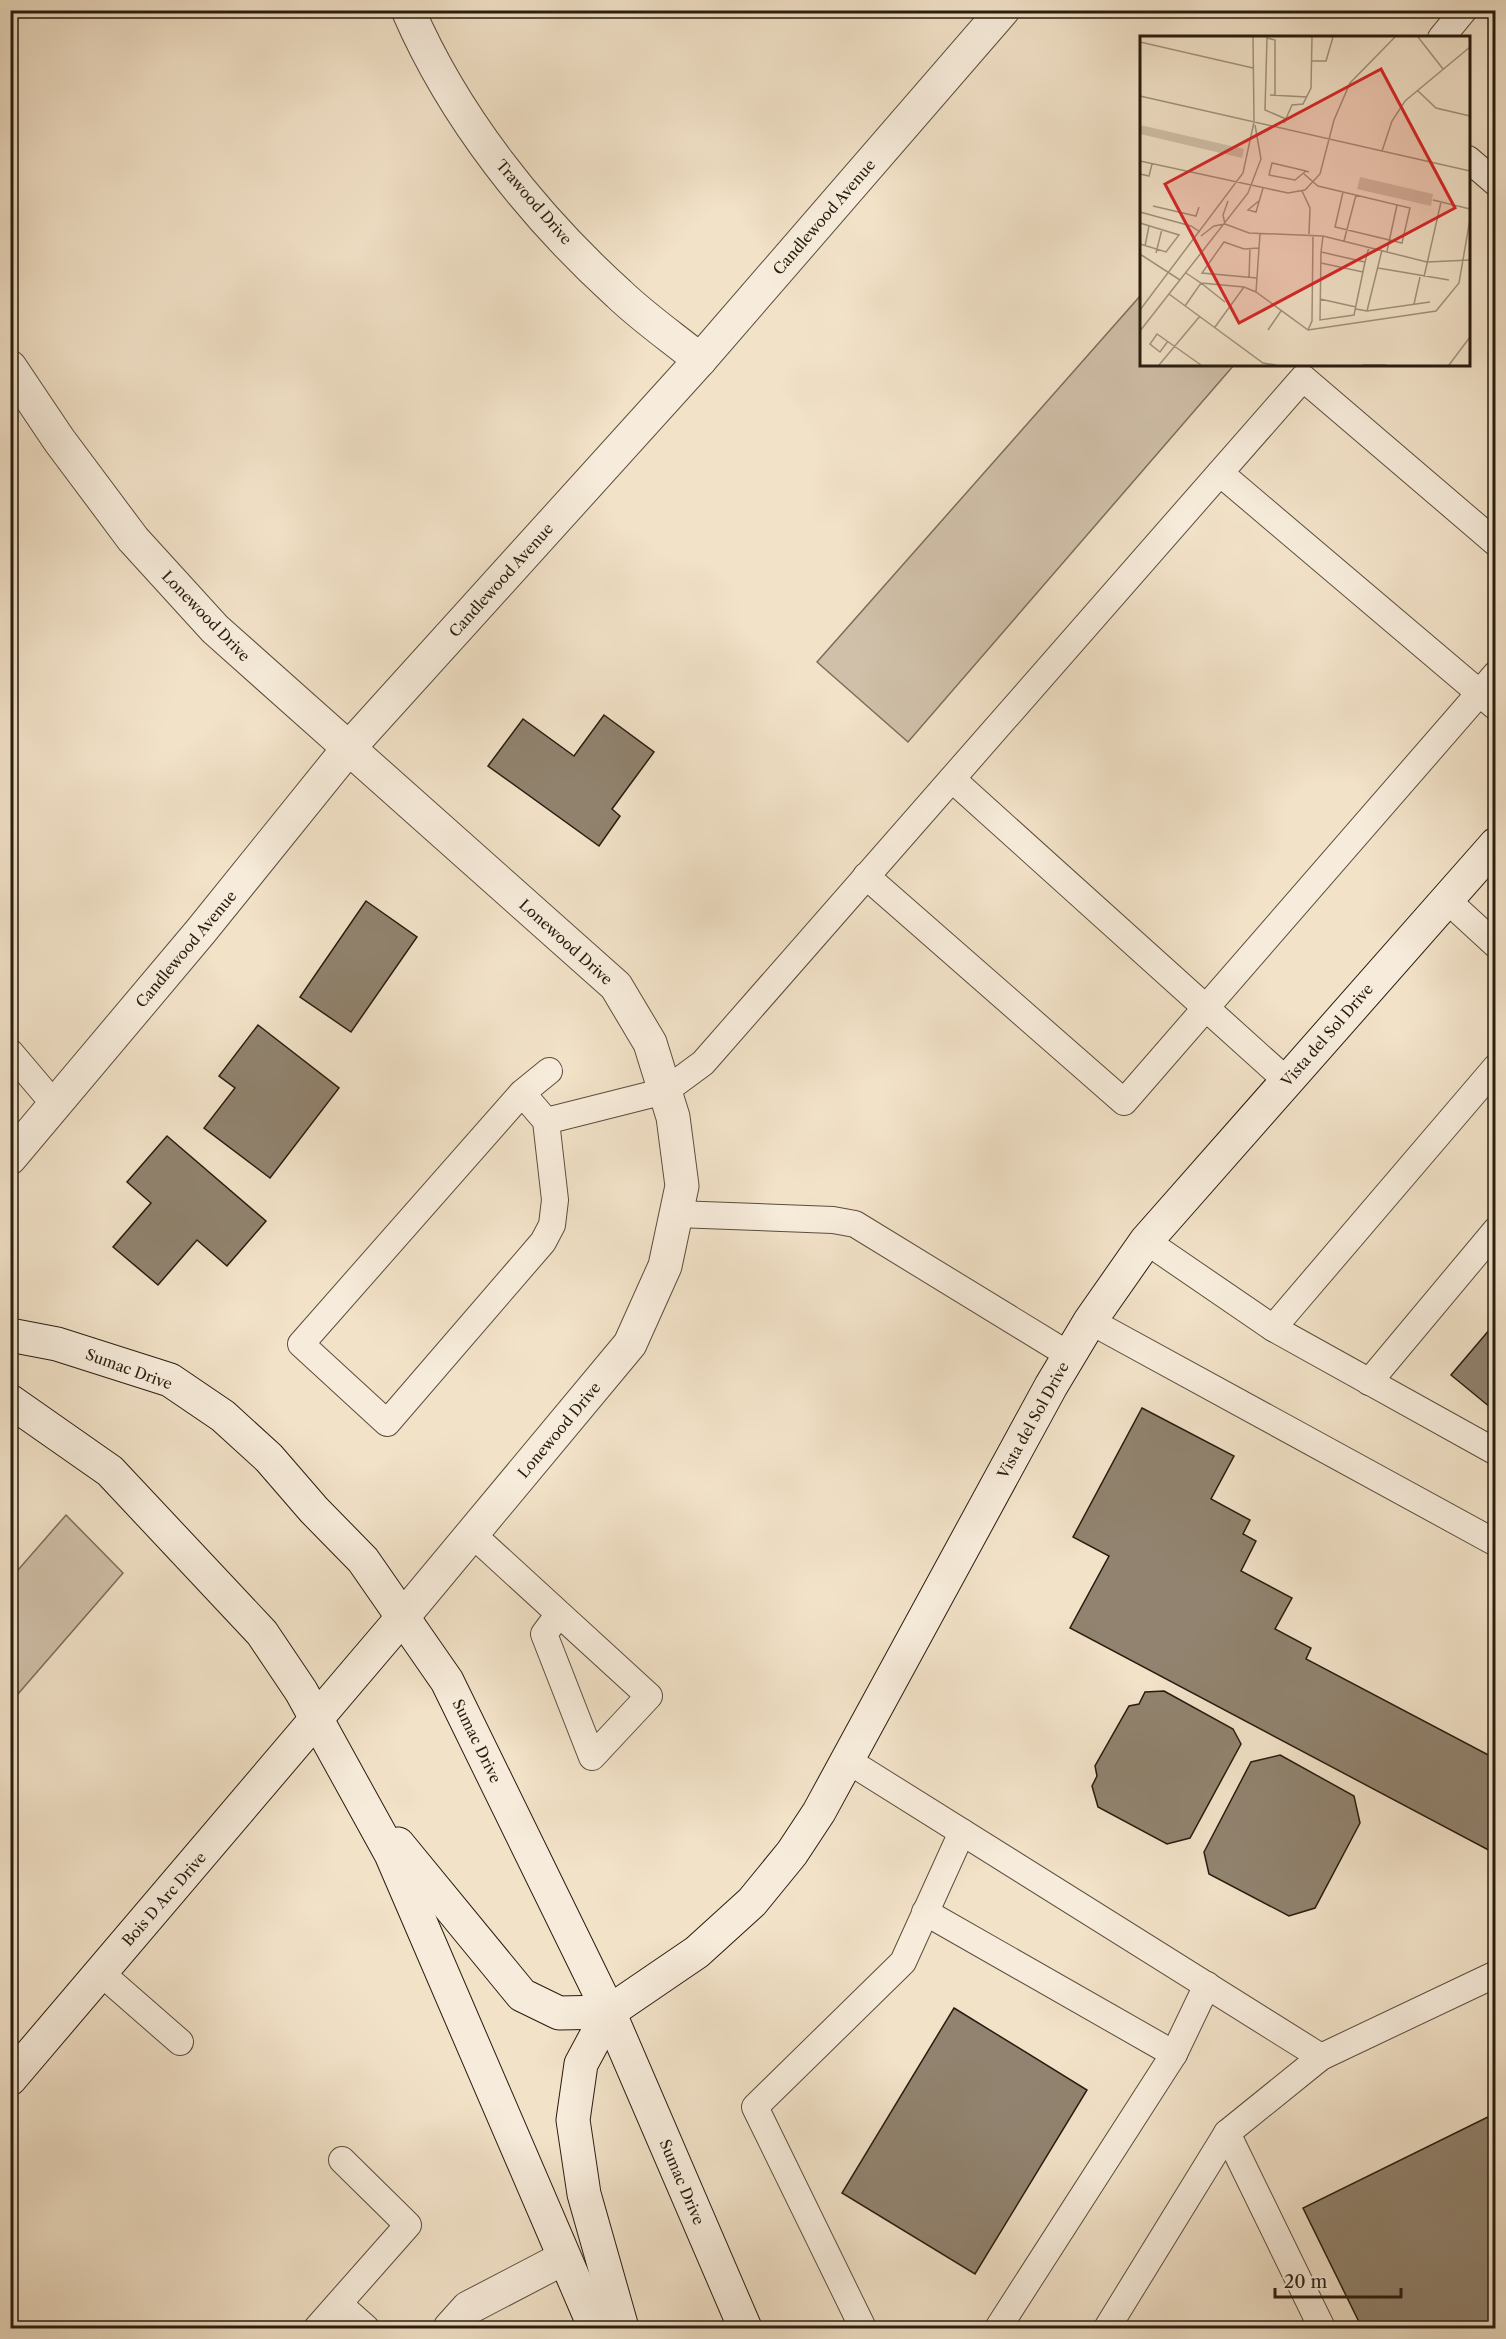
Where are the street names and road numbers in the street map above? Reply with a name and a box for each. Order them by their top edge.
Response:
street label: Candlewood Avenue [769,155,879,279]
street label: Trawood Drive [492,156,576,248]
street label: Candlewood Avenue [445,519,557,641]
street label: Lonewood Drive [158,567,254,665]
street label: Candlewood Avenue [132,887,240,1011]
street label: Lonewood Drive [515,895,617,989]
street label: Vista del Sol Drive [1276,980,1377,1091]
street label: Sumac Drive [83,1345,175,1393]
street label: Vista del Sol Drive [993,1358,1073,1483]
street label: Lonewood Drive [513,1378,605,1482]
street label: Sumac Drive [449,1696,505,1786]
street label: Bois D Arc Drive [118,1848,210,1950]
street label: Sumac Drive [655,2136,709,2228]

